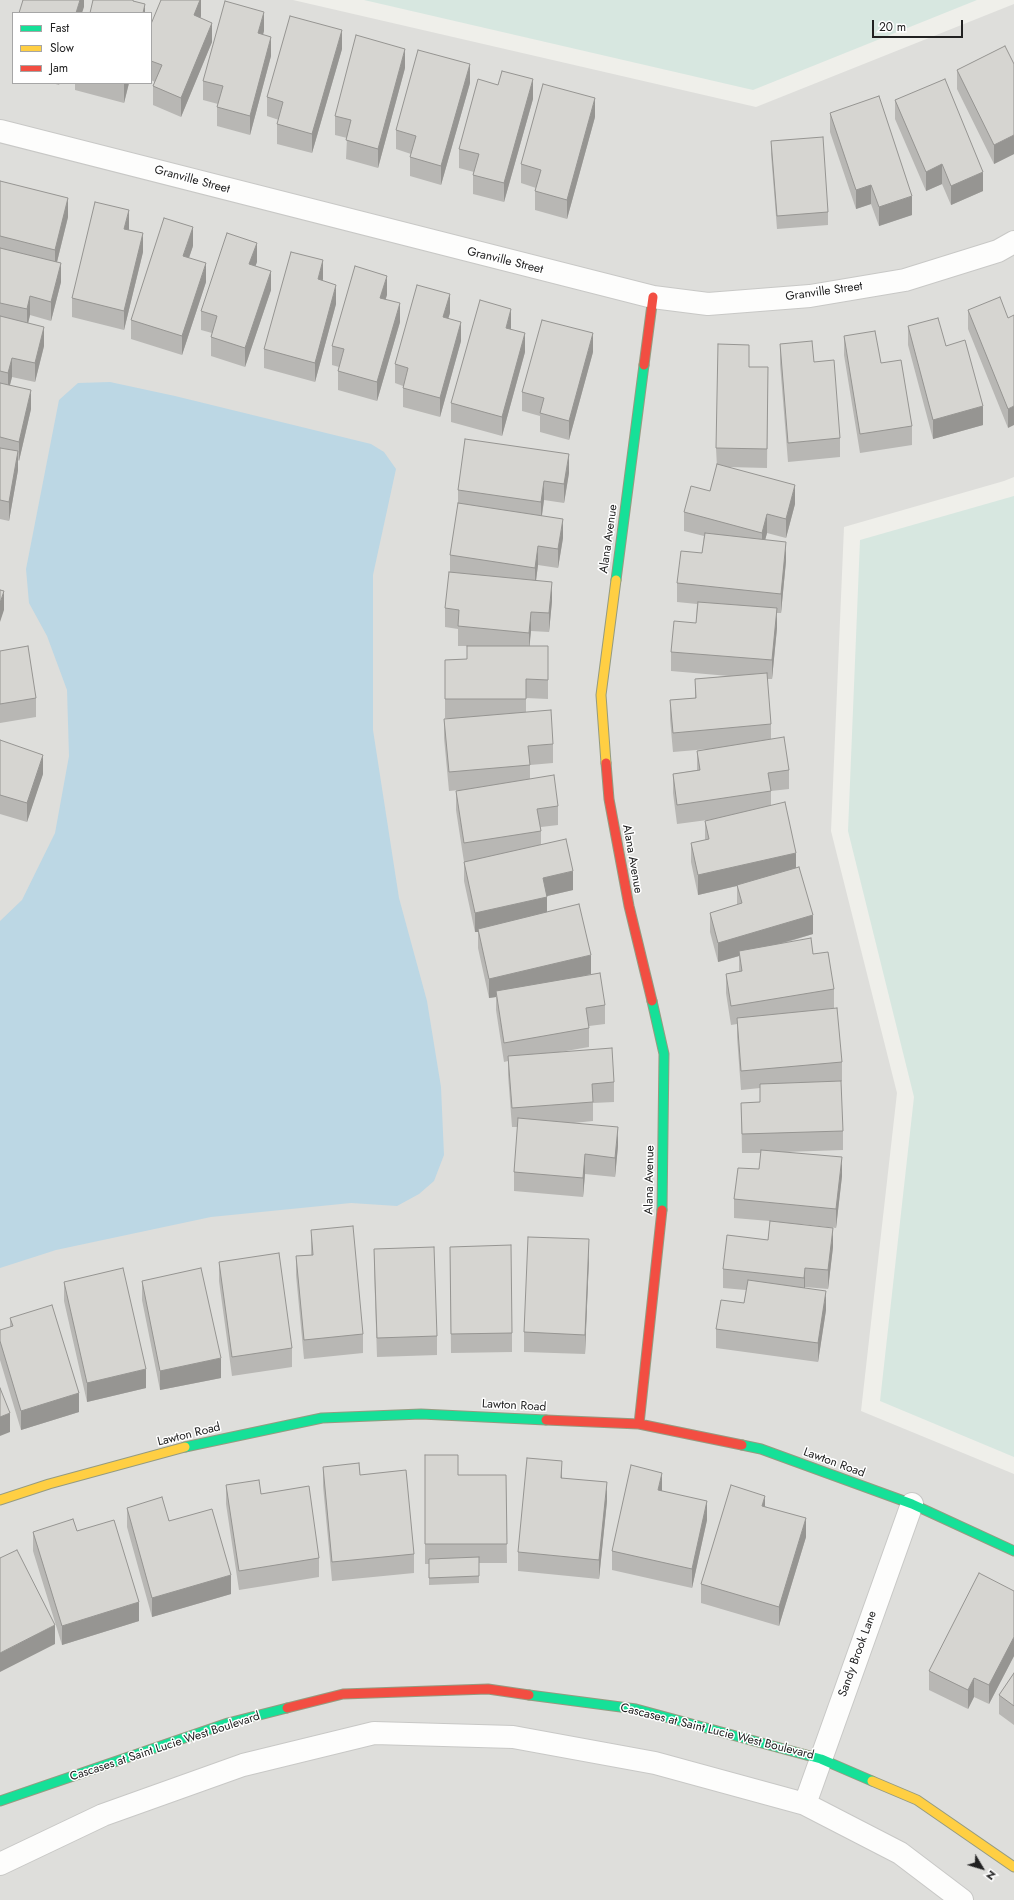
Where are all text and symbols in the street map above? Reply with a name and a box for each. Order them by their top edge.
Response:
legend [12,12,152,84]
scale bar [874,12,965,38]
text: 20 m [879,18,906,36]
text: Fast [50,19,69,37]
text: Slow [50,39,74,57]
text: Jam [50,59,68,77]
street label: Granville Street [153,163,231,197]
street label: Granville Street [466,245,544,277]
street label: Granville Street [784,279,864,305]
street label: Alana Avenue [597,504,621,574]
street label: Alana Avenue [619,824,645,894]
street label: Alana Avenue [642,1145,658,1215]
street label: Lawton Road [481,1397,547,1415]
street label: Lawton Road [156,1420,222,1450]
street label: Lawton Road [801,1445,867,1481]
street label: Sandy Brook Lane [836,1609,880,1699]
street label: Cascases at Saint Lucie West Boulevard [619,1701,815,1763]
street label: Cascases at Saint Lucie West Boulevard [68,1709,262,1785]
north arrow [962,1848,1002,1888]
text: N [982,1867,1000,1884]

